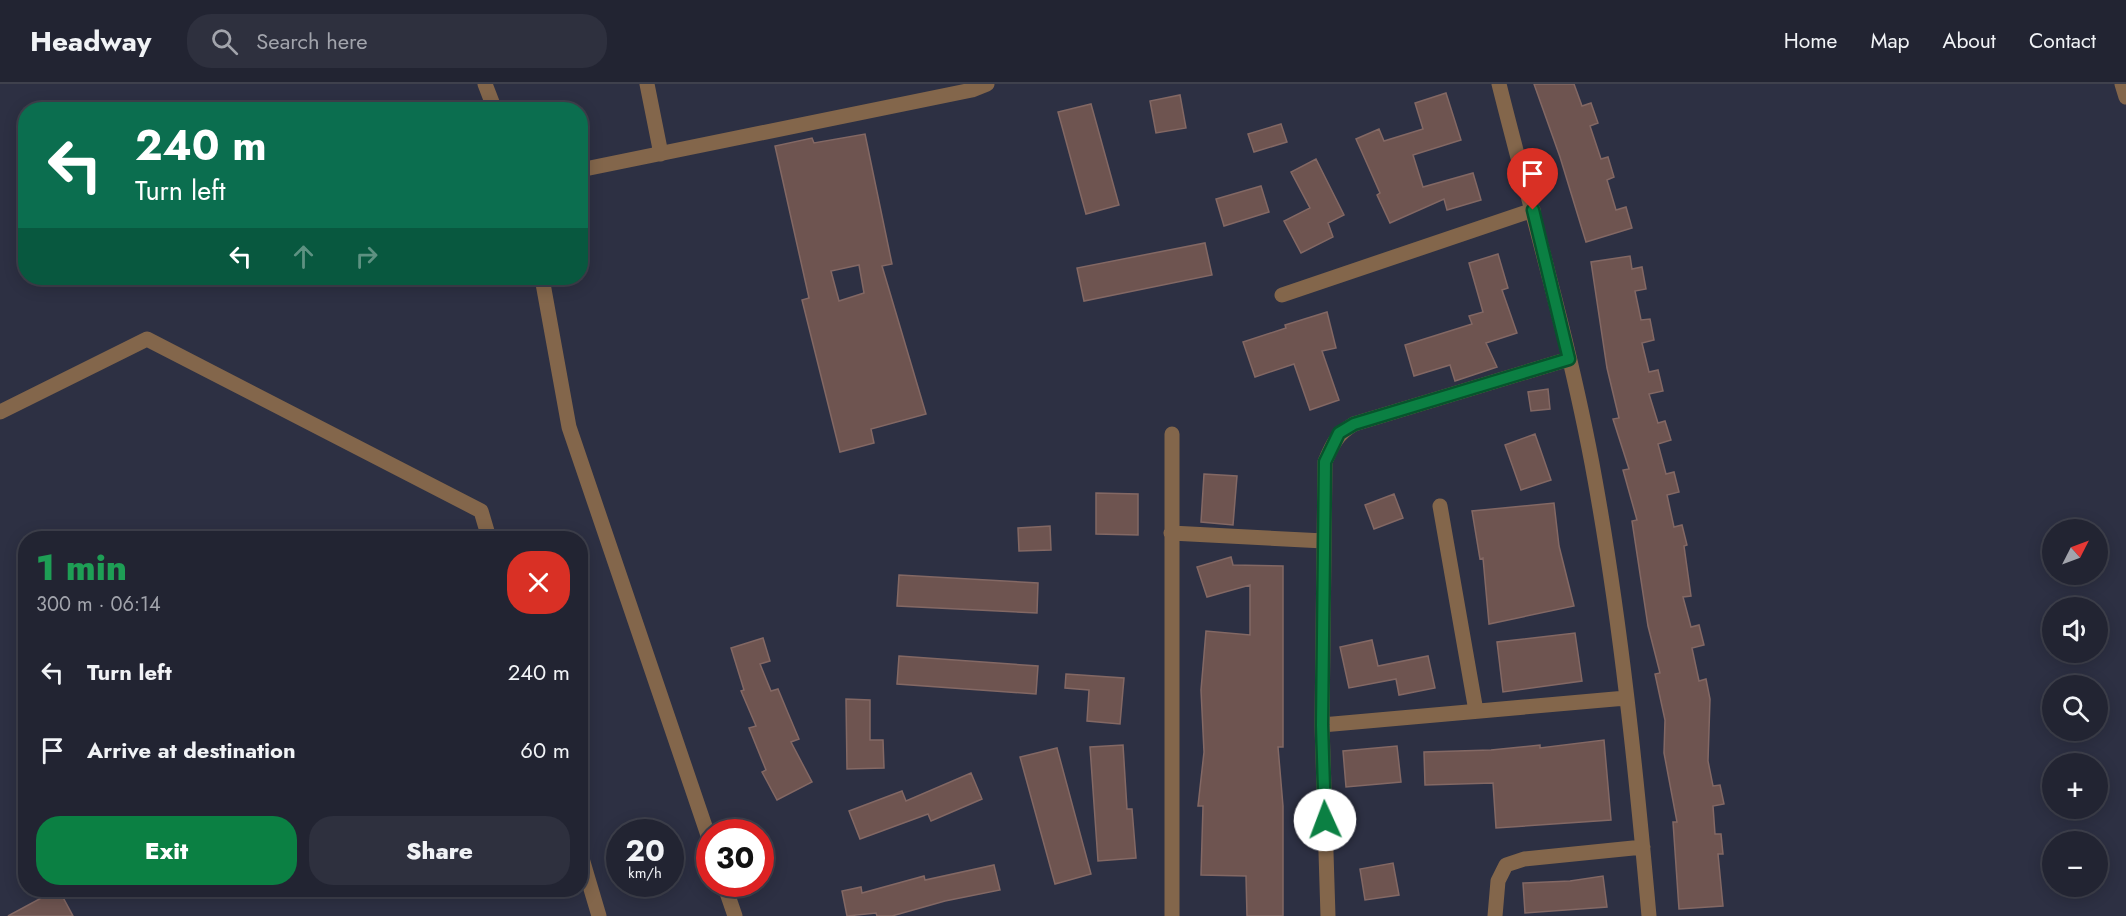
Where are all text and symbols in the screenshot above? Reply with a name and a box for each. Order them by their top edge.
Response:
search box [187,14,607,68]
text: Headway [30,21,151,62]
icon: search [208,25,241,58]
text: Search here [256,25,368,57]
text: Home [1784,26,1837,56]
text: Map [1870,26,1910,56]
text: About [1943,26,1996,56]
text: Contact [2029,26,2096,56]
text: 240 m [135,115,267,176]
icon: left [36,126,114,204]
pin [1507,148,1558,210]
icon: arrive [1516,157,1549,190]
text: Turn left [135,171,225,210]
icon: left [224,240,257,273]
icon: ahead [287,240,320,273]
icon: right [350,240,383,273]
north arrow [2042,519,2108,585]
map controls [2042,519,2108,897]
text: 1 min [36,541,127,593]
button: close [507,551,570,614]
text: 300 m · 06:14 [36,590,161,619]
button: sound [2042,597,2108,663]
icon: left [36,656,69,689]
text: Turn left [87,656,172,688]
text: 240 m [508,656,570,688]
button: search [2042,675,2108,741]
icon: arrive [36,734,69,767]
text: Arrive at destination [87,734,296,766]
text: 60 m [520,734,570,766]
button: + [2042,753,2108,819]
position arrow [1293,788,1357,852]
button: Exit [36,816,297,885]
button: Share [309,816,570,885]
speed limit sign: 30 [696,819,774,897]
text: 20 [625,829,665,872]
button: − [2042,831,2108,897]
text: km/h [628,862,662,884]

